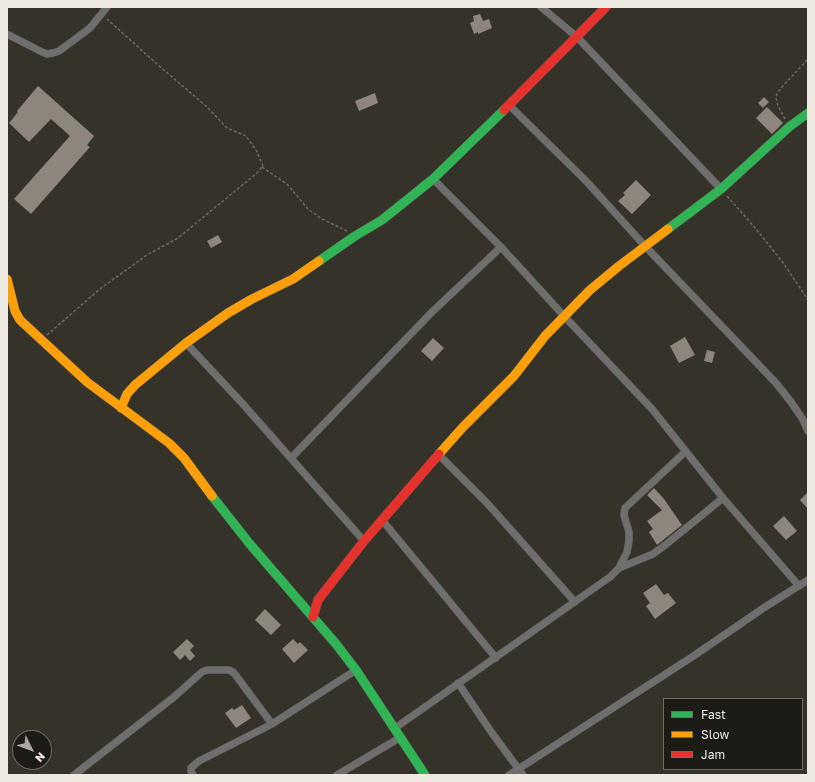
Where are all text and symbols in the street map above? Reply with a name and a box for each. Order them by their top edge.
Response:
legend [663,698,803,770]
text: Fast [701,707,726,722]
text: Slow [701,727,729,742]
north arrow [12,730,52,770]
text: Jam [701,747,725,762]
text: N [33,750,48,765]

